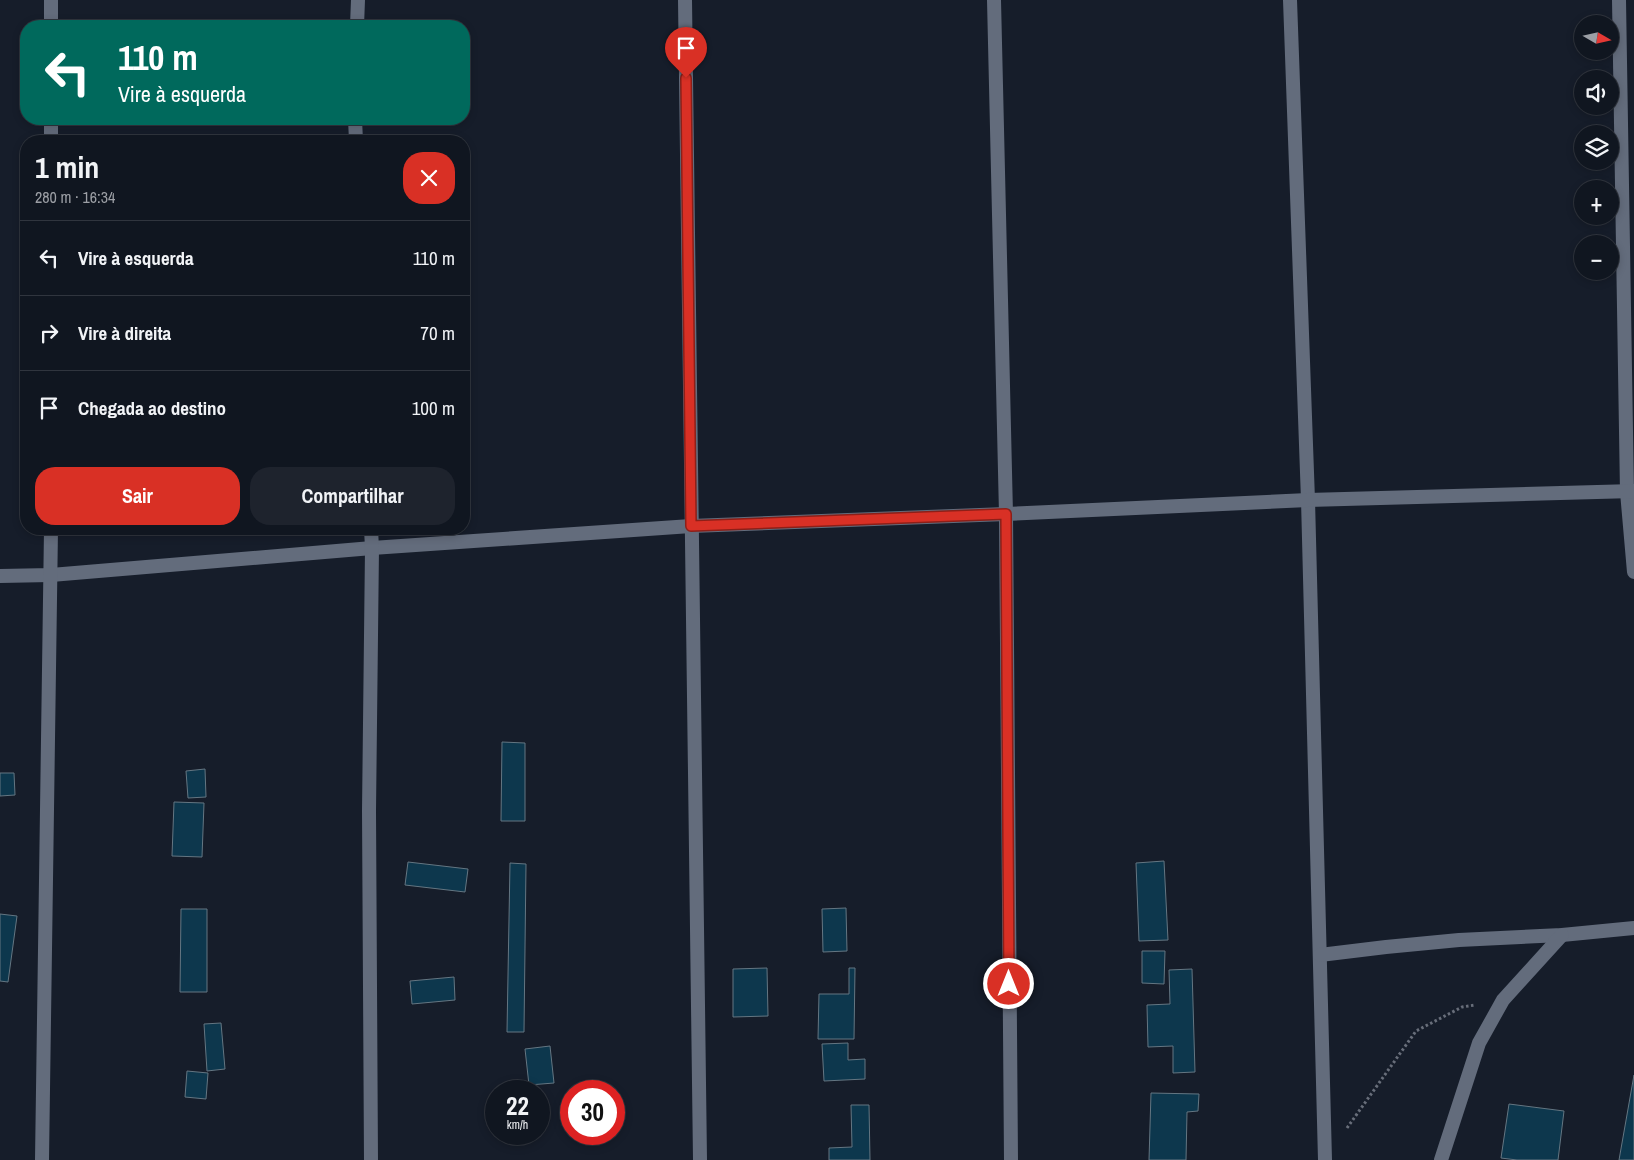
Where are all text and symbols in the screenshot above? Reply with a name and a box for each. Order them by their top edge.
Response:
north arrow [1574,15,1619,60]
map controls [1574,15,1619,280]
pin [665,27,707,78]
text: 110 m [118,34,198,81]
icon: arrive [672,34,700,62]
icon: left [35,40,100,105]
button: sound [1574,70,1619,115]
text: Vire à esquerda [118,79,246,109]
button: layers [1574,125,1619,170]
text: 1 min [35,147,99,187]
button: close [403,152,455,204]
button: + [1574,180,1619,225]
text: 280 m · 16:34 [35,186,115,208]
button: − [1574,235,1619,280]
icon: left [35,244,63,272]
text: Vire à esquerda [78,245,194,271]
text: 110 m [413,245,455,271]
icon: right [35,319,63,347]
text: Vire à direita [78,320,171,346]
text: 70 m [420,320,455,346]
icon: arrive [35,394,63,422]
text: Chegada ao destino [78,395,226,421]
text: 100 m [412,395,455,421]
button: Sair [35,467,240,525]
button: Compartilhar [250,467,455,525]
position arrow [982,957,1034,1009]
speed limit sign: 30 [560,1080,625,1145]
text: 22 [506,1089,529,1123]
text: km/h [507,1117,528,1133]

